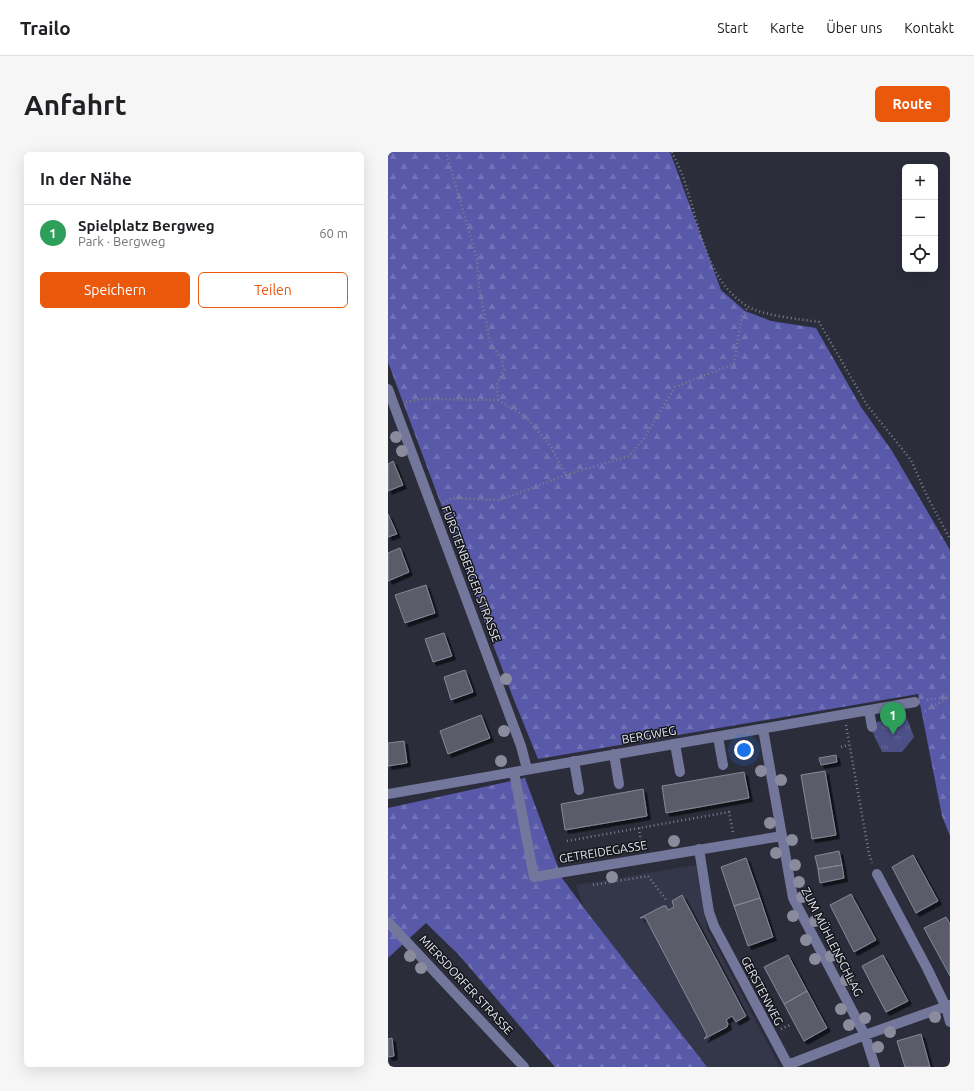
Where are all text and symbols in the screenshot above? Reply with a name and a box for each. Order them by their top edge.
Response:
text: Trailo [20,17,71,39]
text: Start [717,20,748,36]
text: Karte [770,20,804,36]
text: Über uns [826,20,882,36]
text: Kontakt [904,20,954,36]
button: Route [875,86,950,122]
text: Anfahrt [24,89,127,120]
map controls [902,164,938,272]
button: + [902,164,938,200]
text: In der Nähe [40,169,132,188]
button: − [902,200,938,236]
text: Spielplatz Bergweg [78,217,215,234]
text: 1 [49,226,57,240]
text: 60 m [319,226,348,240]
text: Park · Bergweg [78,234,166,248]
button: locate [902,236,938,272]
button: Speichern [40,272,190,308]
button: Teilen [198,272,348,308]
street label: FÜRSTENBERGER STRASSE [439,504,504,644]
pin: 1 [880,702,906,735]
street label: BERGWEG [621,723,677,746]
your location [734,740,754,760]
street label: GETREIDEGASSE [558,838,648,865]
street label: ZUM MÜHLENSCHLAG [799,885,866,999]
street label: MIERSDORFER STRASSE [417,932,516,1037]
street label: GERSTENWEG [739,954,786,1027]

